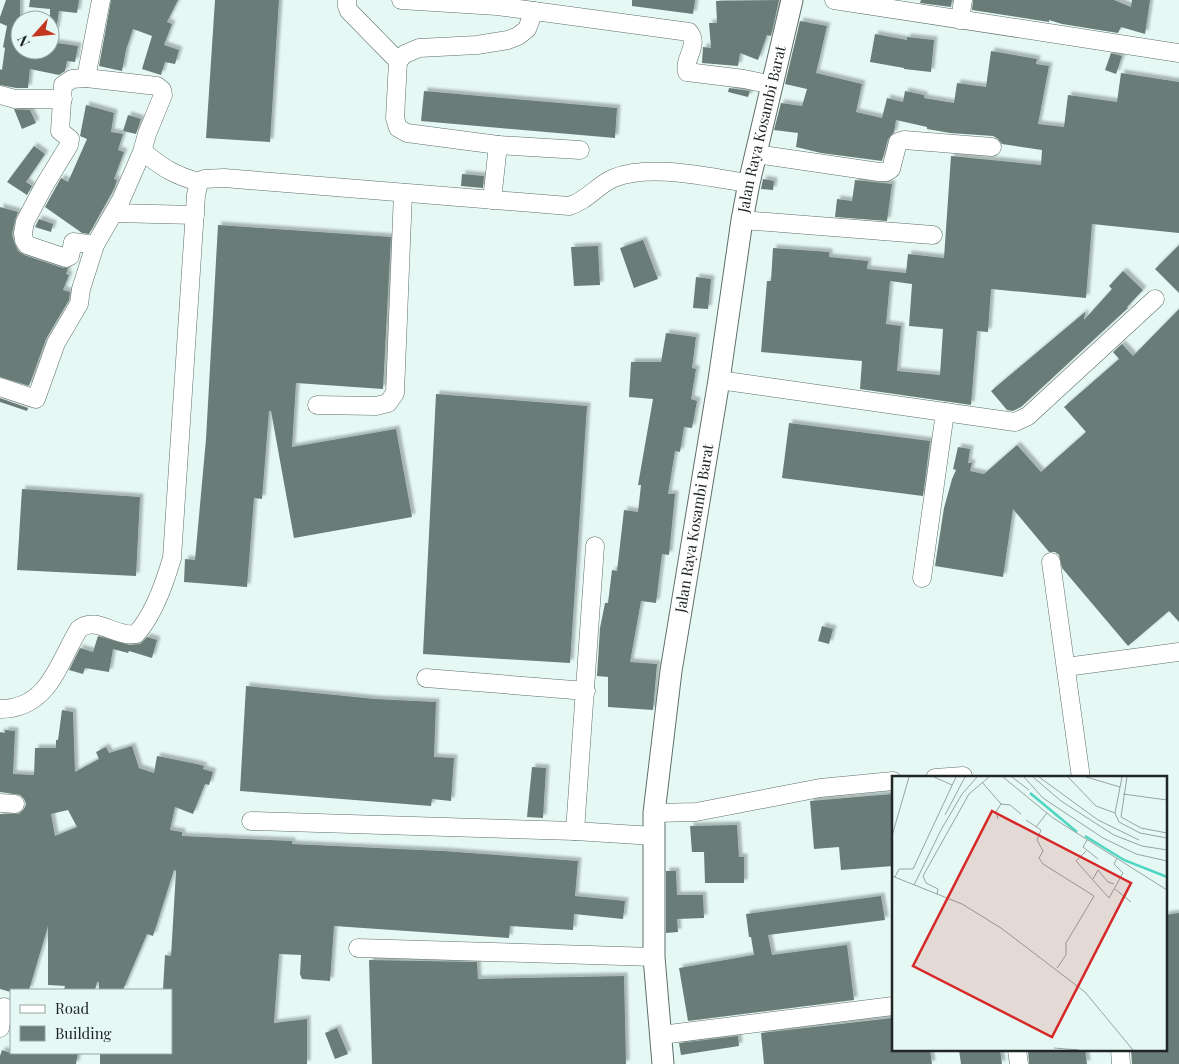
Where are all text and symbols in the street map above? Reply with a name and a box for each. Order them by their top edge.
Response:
north arrow [10,10,60,60]
text: N [12,32,34,50]
street label: Jalan Raya Kosambi Barat [732,43,790,215]
street label: Jalan Raya Kosambi Barat [670,442,717,615]
inset map [892,776,1166,1052]
legend [10,989,172,1054]
text: Road [55,998,89,1018]
text: Building [55,1023,112,1043]

